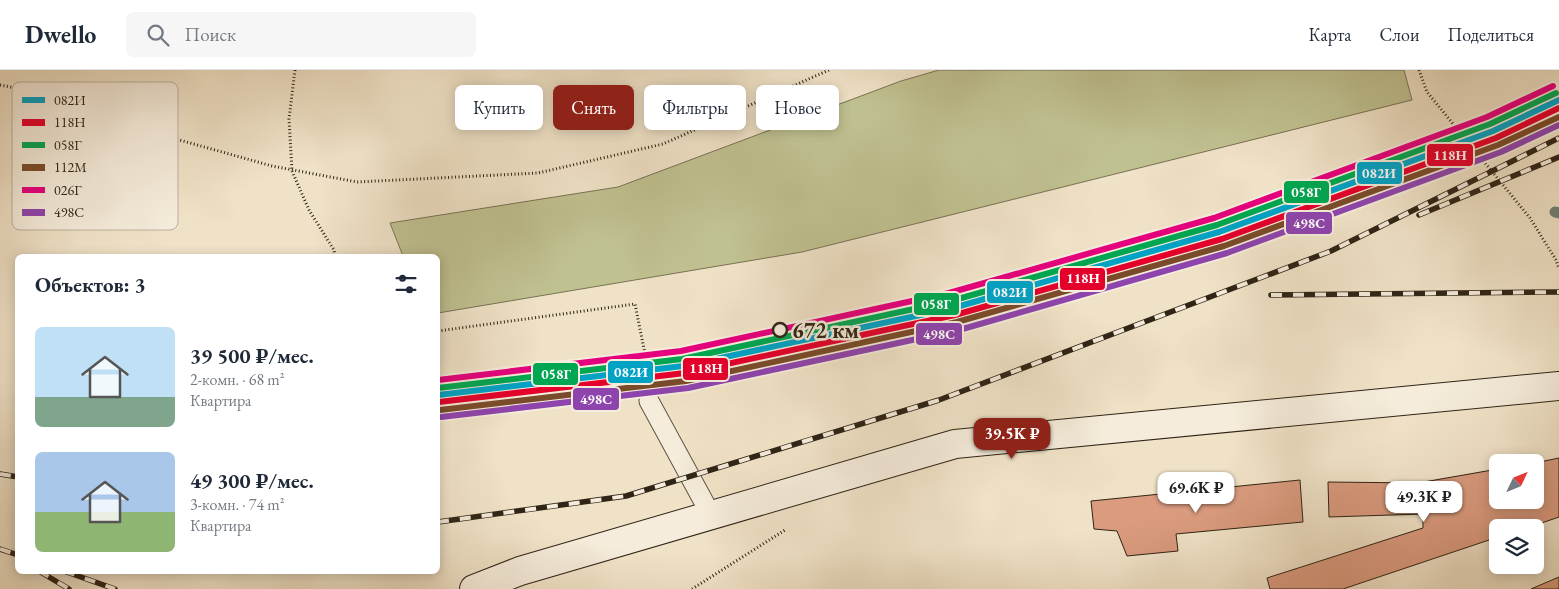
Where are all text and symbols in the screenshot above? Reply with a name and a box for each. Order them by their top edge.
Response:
search box [126,12,476,57]
text: Dwello [25,19,96,50]
icon: search [144,21,172,49]
text: Поиск [184,22,236,47]
text: Карта [1309,23,1352,46]
text: Слои [1380,23,1419,46]
text: Поделиться [1447,23,1534,46]
legend [12,82,178,230]
chip: Купить [455,85,543,130]
chip: Снять [553,85,634,130]
chip: Фильтры [644,85,746,130]
chip: Новое [756,85,839,130]
text: 082И [54,91,86,109]
text: 118Н [54,113,86,131]
text: 058Г [54,136,82,154]
line badge: 118Н [1426,143,1474,167]
text: 118Н [1433,146,1467,164]
text: 112М [54,158,87,176]
line badge: 082И [1356,161,1403,185]
text: 082И [1362,164,1396,182]
line badge: 058Г [1283,180,1330,204]
text: 026Г [54,181,82,199]
text: 058Г [1291,183,1321,201]
text: 498С [54,203,84,221]
line badge: 498С [1285,211,1333,235]
text: 498С [1293,214,1325,232]
line badge: 118Н [1059,267,1106,291]
text: 118Н [1066,269,1100,287]
icon: filters [392,270,420,298]
text: Объектов: 3 [35,271,146,298]
line badge: 082И [986,280,1034,304]
text: 082И [993,283,1027,301]
line badge: 058Г [913,292,960,316]
text: 058Г [921,295,951,313]
place label: 672 км [792,316,859,345]
marker: 672 км [772,322,788,338]
line badge: 498С [915,322,963,346]
text: 498С [923,325,955,343]
text: 39 500 ₽/мес. [190,342,314,369]
icon: home [75,347,135,407]
line badge: 118Н [682,357,729,381]
text: 118Н [689,359,723,377]
line badge: 082И [607,360,654,384]
line badge: 058Г [532,362,579,386]
text: 082И [614,363,648,381]
text: 058Г [541,365,571,383]
text: 2-комн. · 68 m² [190,369,285,390]
line badge: 498С [572,387,620,411]
text: Квартира [190,390,251,411]
text: 498С [580,390,612,408]
pin: 39.5K ₽ [966,418,1058,460]
text: 39.5K ₽ [984,423,1040,444]
north arrow [1489,454,1544,509]
map controls [1489,454,1544,574]
text: 49 300 ₽/мес. [190,467,314,494]
icon: home [75,472,135,532]
pin: 69.6K ₽ [1150,472,1242,514]
text: 69.6K ₽ [1168,477,1224,498]
pin: 49.3K ₽ [1378,480,1470,523]
text: 49.3K ₽ [1396,486,1452,507]
text: 3-комн. · 74 m² [190,494,285,515]
text: Квартира [190,515,251,536]
button: layers [1489,519,1544,574]

